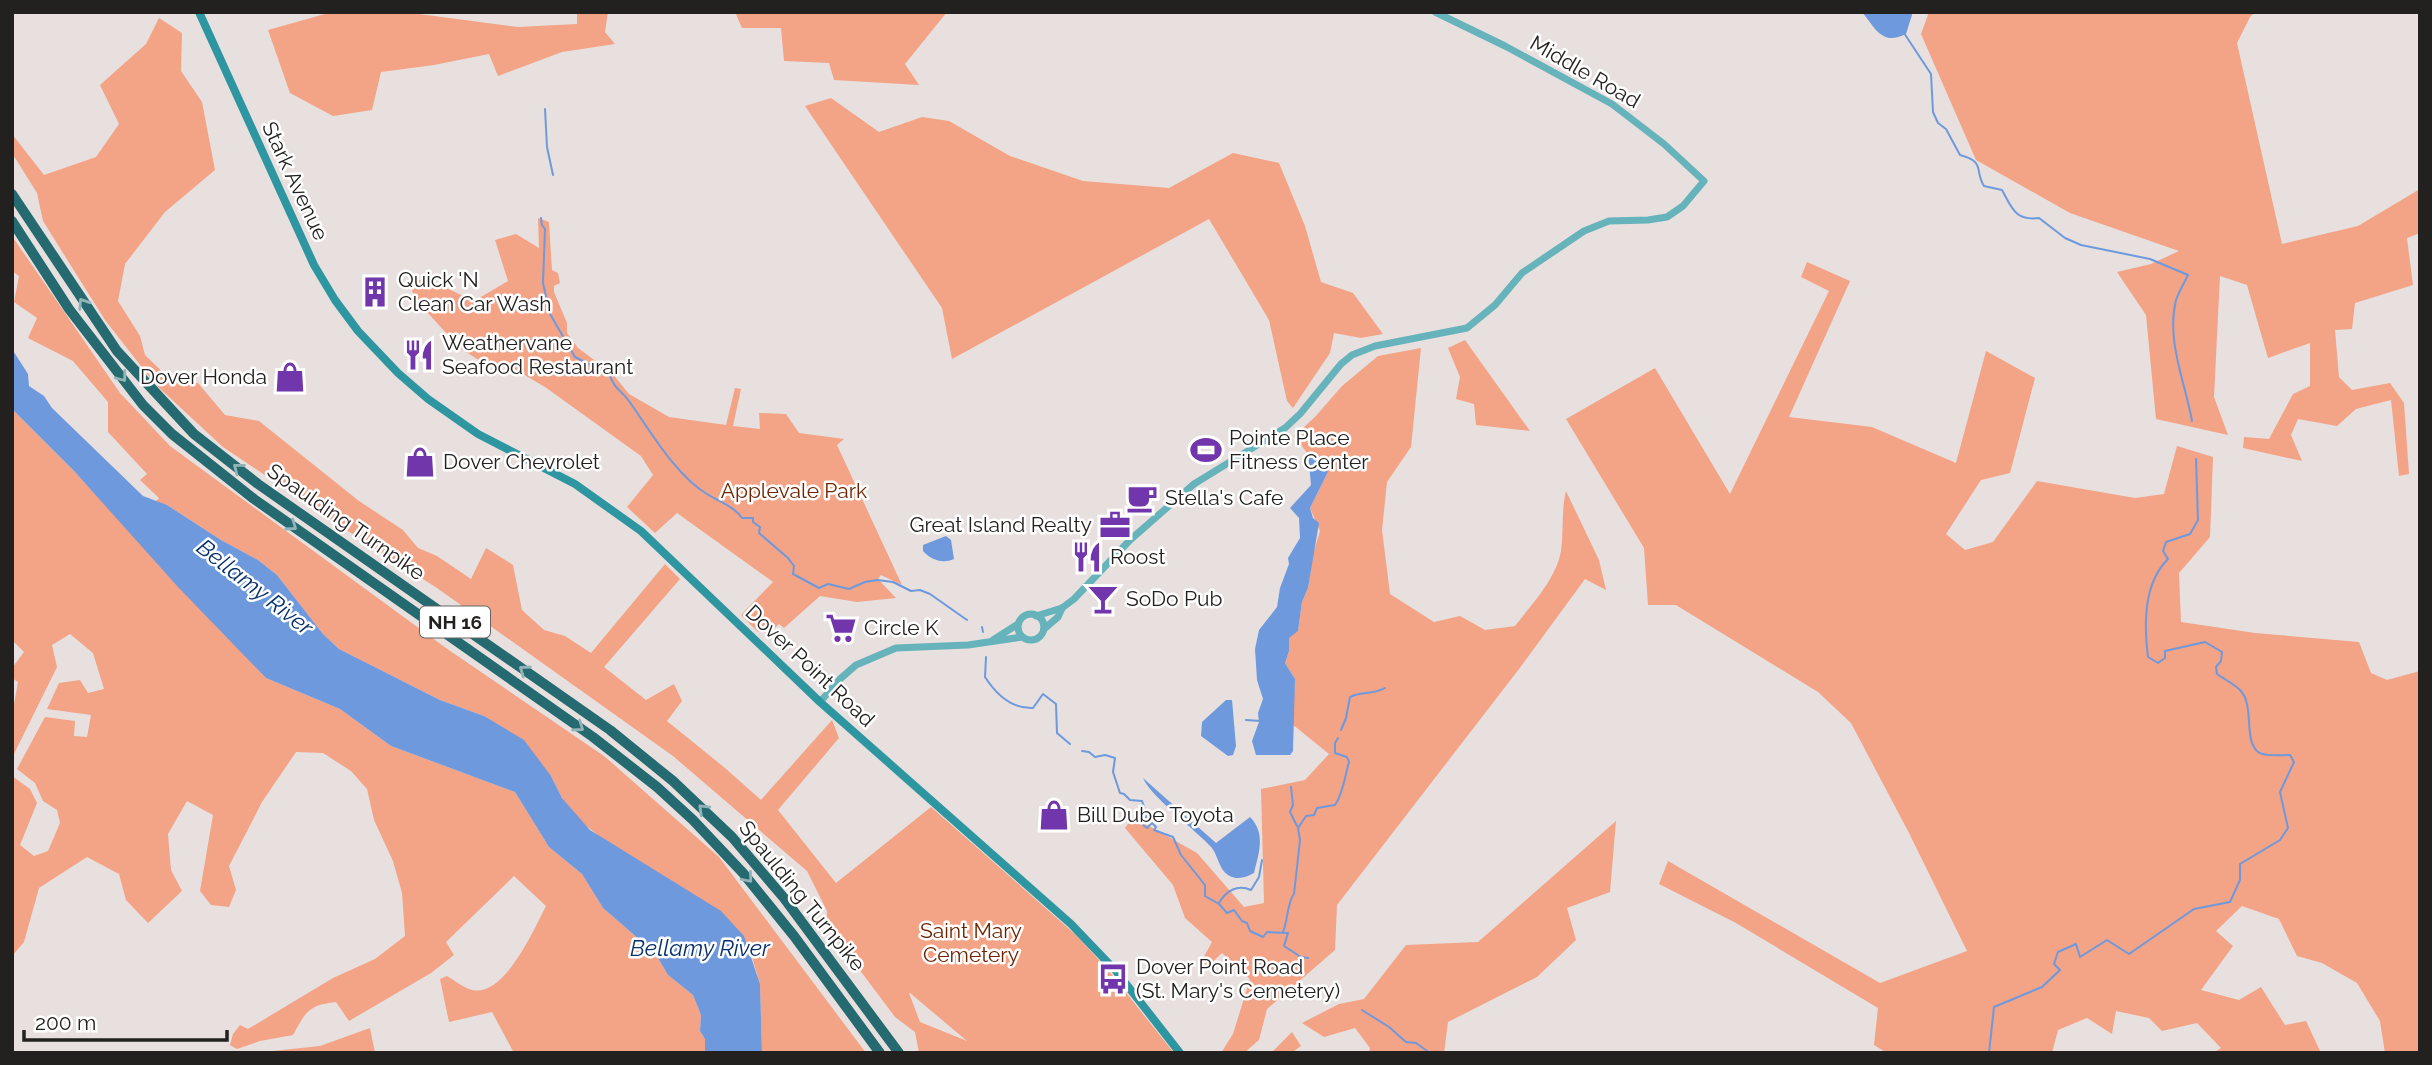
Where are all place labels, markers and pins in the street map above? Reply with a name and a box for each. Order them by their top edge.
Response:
place label: Quick 'N Clean Car Wash [398,267,552,316]
building icon: Quick 'N Clean Car Wash [358,275,392,309]
place label: Weathervane Seafood Restaurant [442,330,633,379]
restaurant icon: Weathervane Seafood Restaurant [402,338,436,372]
shop icon: Dover Honda [273,360,307,394]
place label: Dover Honda [140,364,267,389]
place label: Pointe Place Fitness Center [1229,425,1369,474]
sports icon: Pointe Place Fitness Center [1189,433,1223,467]
shop icon: Dover Chevrolet [403,445,437,479]
place label: Dover Chevrolet [443,449,600,474]
cafe icon: Stella's Cafe [1125,481,1159,515]
place label: Stella's Cafe [1165,485,1283,510]
office icon: Great Island Realty [1098,508,1132,542]
place label: Great Island Realty [910,512,1092,537]
restaurant icon: Roost [1070,540,1104,574]
place label: Roost [1110,544,1166,569]
bar icon: SoDo Pub [1086,582,1120,616]
place label: SoDo Pub [1126,586,1222,611]
supermarket icon: Circle K [824,611,858,645]
place label: Circle K [864,615,939,640]
shop icon: Bill Dube Toyota [1037,798,1071,832]
place label: Bill Dube Toyota [1077,802,1234,827]
place label: Dover Point Road (St. Mary's Cemetery) [1136,954,1340,1003]
bus stop icon: Dover Point Road (St. Mary's Cemetery) [1096,962,1130,996]

